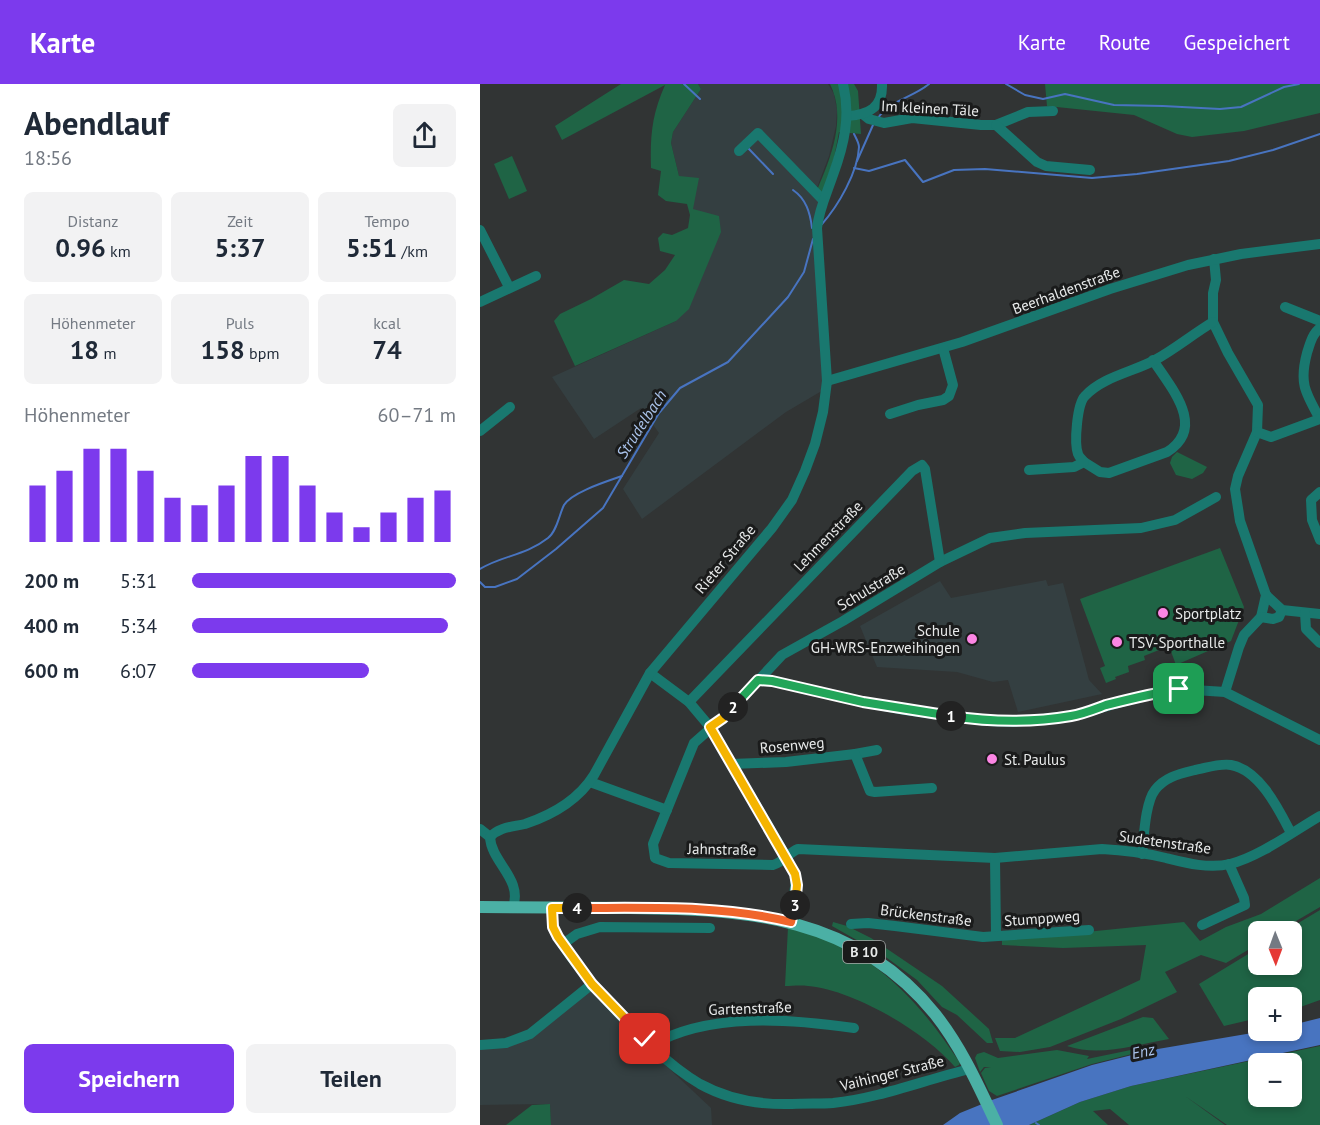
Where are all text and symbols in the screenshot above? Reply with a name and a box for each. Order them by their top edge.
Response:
text: Karte [30,24,95,61]
text: Karte [1018,29,1066,56]
text: Route [1099,29,1150,56]
text: Gespeichert [1183,29,1290,56]
street label: Im kleinen Täle [881,96,979,120]
text: Abendlauf [24,101,169,144]
button: share [393,104,456,167]
text: 18:56 [24,145,72,171]
text: Distanz [68,211,118,231]
text: Zeit [227,211,253,231]
text: Tempo [364,211,410,231]
text: 0.96 [55,231,106,264]
text: 5:37 [214,231,266,264]
text: 5:51 [346,231,397,264]
text: km [106,241,131,261]
text: /km [397,241,428,261]
street label: Beerhaldenstraße [1010,262,1122,318]
text: Höhenmeter [51,313,135,333]
text: Puls [226,313,254,333]
text: kcal [373,313,401,333]
text: 18 [70,333,99,366]
text: 158 [201,333,245,366]
text: 74 [372,333,402,366]
text: m [99,343,116,363]
text: bpm [245,343,279,363]
water label: Strudelbach [611,386,671,462]
text: Höhenmeter [24,402,130,428]
text: 60–71 m [378,402,456,428]
street label: Lehmenstraße [790,497,866,575]
street label: Rieter Straße [691,521,759,597]
street label: Schulstraße [834,559,908,615]
text: 200 m [24,568,79,594]
text: 5:31 [120,568,157,594]
place label: Sportplatz [1175,604,1241,623]
marker: Sportplatz [1156,606,1170,620]
text: 400 m [24,613,79,639]
text: 5:34 [120,613,157,639]
place label: Schule GH-WRS-Enzweihingen [811,621,960,657]
marker: Schule GH-WRS-Enzweihingen [965,632,979,646]
place label: TSV-Sporthalle [1129,633,1225,652]
marker: TSV-Sporthalle [1110,635,1124,649]
text: 600 m [24,658,79,684]
text: 6:07 [120,658,157,684]
pin [1153,663,1204,714]
icon: arrive [1162,672,1195,705]
pin: 2 [718,692,748,722]
text: 2 [728,697,738,717]
pin: 1 [936,701,966,731]
text: 1 [946,706,956,726]
street label: Rosenweg [759,733,825,757]
place label: St. Paulus [1004,750,1066,769]
marker: St. Paulus [985,752,999,766]
street label: Sudetenstraße [1118,826,1212,858]
street label: Jahnstraße [687,839,756,859]
pin: 3 [780,890,810,920]
pin: 4 [562,893,592,923]
text: 3 [790,895,800,915]
text: 4 [572,898,582,918]
street label: Brückenstraße [879,900,973,930]
street label: Stumppweg [1004,906,1080,930]
north arrow [1248,921,1302,975]
map controls [1248,921,1302,1107]
road number: B 10 [843,941,885,963]
button: + [1248,987,1302,1041]
street label: Gartenstraße [708,997,792,1019]
pin [619,1013,670,1064]
icon: check [628,1022,661,1055]
water label: Enz [1129,1039,1158,1063]
button: Speichern [24,1044,234,1113]
button: Teilen [246,1044,456,1113]
street label: Vaihinger Straße [837,1051,946,1095]
button: − [1248,1053,1302,1107]

